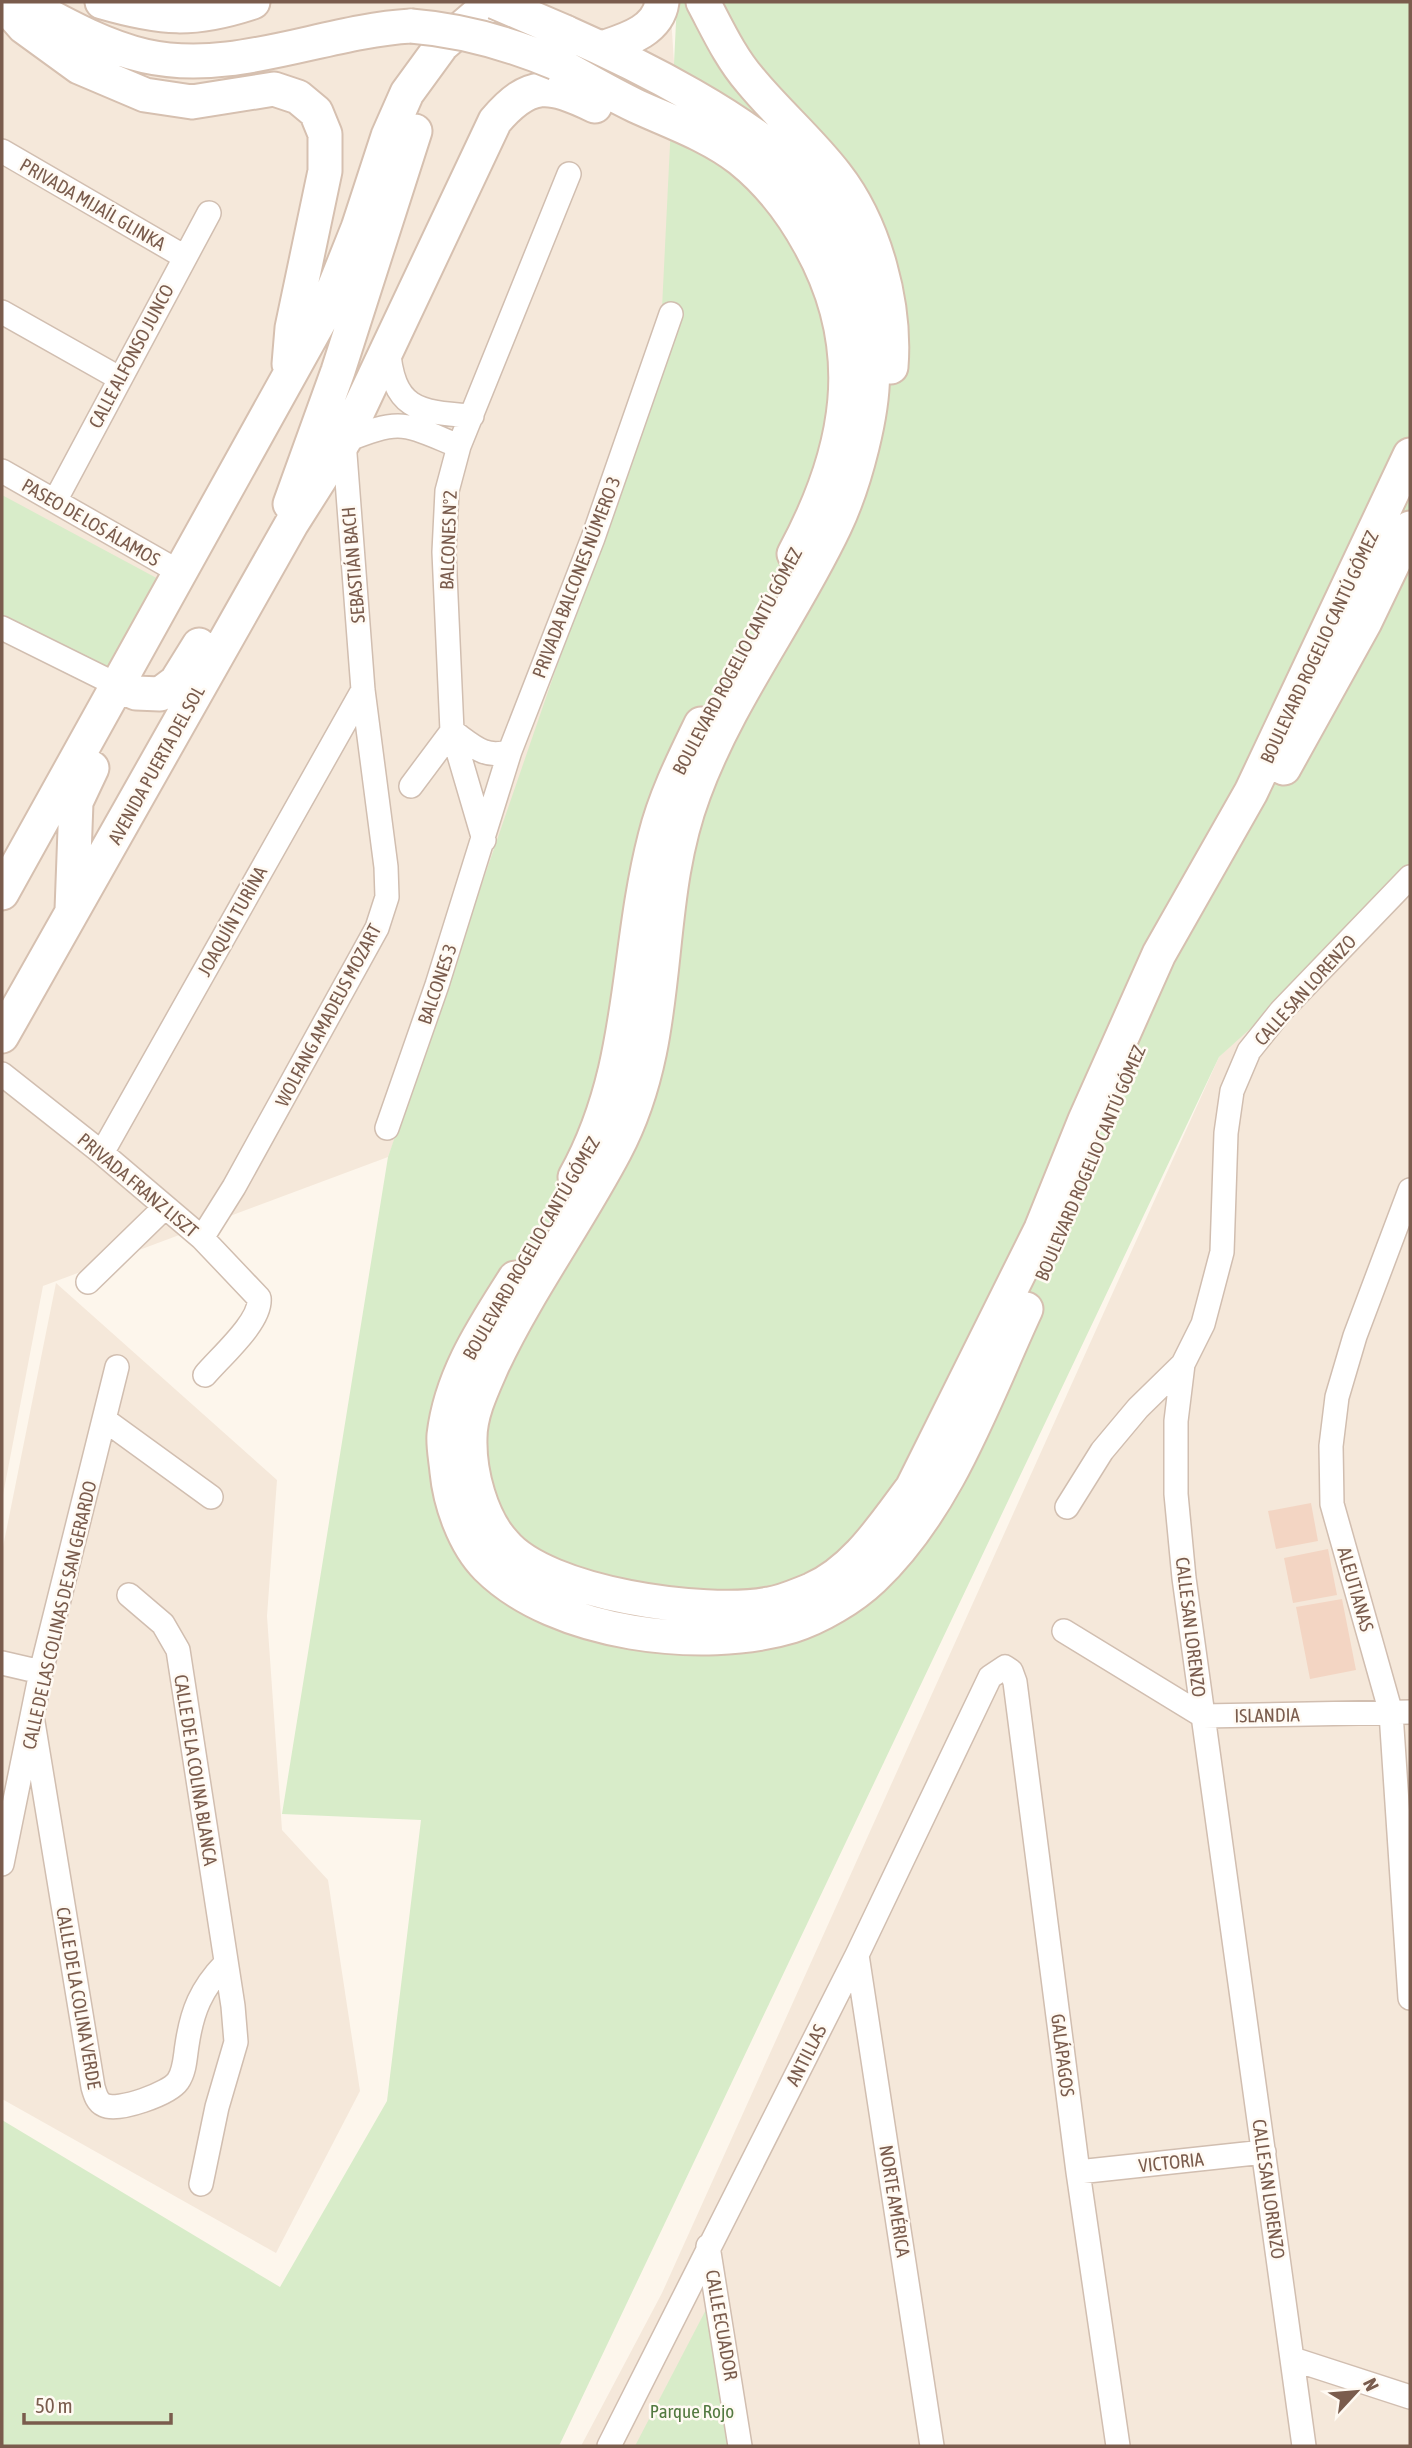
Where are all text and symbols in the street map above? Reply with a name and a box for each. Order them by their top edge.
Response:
street label: PRIVADA MIJAÍL GLINKA [16,153,170,255]
street label: CALLE ALFONSO JUNCO [84,280,178,432]
street label: PRIVADA BALCONES NÚMERO 3 [527,473,625,681]
street label: PASEO DE LOS ÁLAMOS [18,474,164,570]
street label: BALCONES N°2 [435,490,461,590]
street label: SEBASTIÁN BACH [337,506,369,624]
street label: BOULEVARD ROGELIO CANTÚ GÓMEZ [1255,527,1383,767]
street label: BOULEVARD ROGELIO CANTÚ GÓMEZ [668,543,807,778]
street label: AVENIDA PUERTA DEL SOL [103,681,209,848]
street label: JOAQUÍN TURÍNA [193,862,271,980]
street label: WOLFANG AMADEUS MOZART [271,919,386,1110]
street label: CALLE SAN LORENZO [1250,930,1360,1050]
street label: BALCONES 3 [413,941,461,1027]
street label: BOULEVARD ROGELIO CANTÚ GÓMEZ [1030,1041,1150,1284]
street label: PRIVADA FRANZ LISZT [73,1128,203,1242]
street label: BOULEVARD ROGELIO CANTÚ GÓMEZ [458,1132,604,1363]
street label: CALLE DE LAS COLINAS DE SAN GERARDO [17,1479,101,1751]
street label: ALEUTIANAS [1333,1544,1379,1634]
street label: CALLE SAN LORENZO [1171,1556,1211,1698]
street label: CALLE DE LA COLINA BLANCA [170,1673,222,1868]
street label: ISLANDIA [1234,1703,1301,1727]
street label: CALLE DE LA COLINA VERDE [52,1905,106,2091]
street label: GALÁPAGOS [1047,2012,1079,2098]
street label: ANTILLAS [781,2021,831,2089]
street label: CALLE SAN LORENZO [1248,2118,1290,2260]
street label: NORTE AMÉRICA [875,2143,915,2259]
street label: VICTORIA [1137,2148,1205,2176]
street label: CALLE ECUADOR [701,2268,743,2382]
north arrow [1321,2357,1391,2427]
text: N [1359,2375,1384,2394]
scale bar [24,2382,172,2426]
text: 50 m [35,2393,73,2417]
park label: Parque Rojo [650,2400,734,2422]

